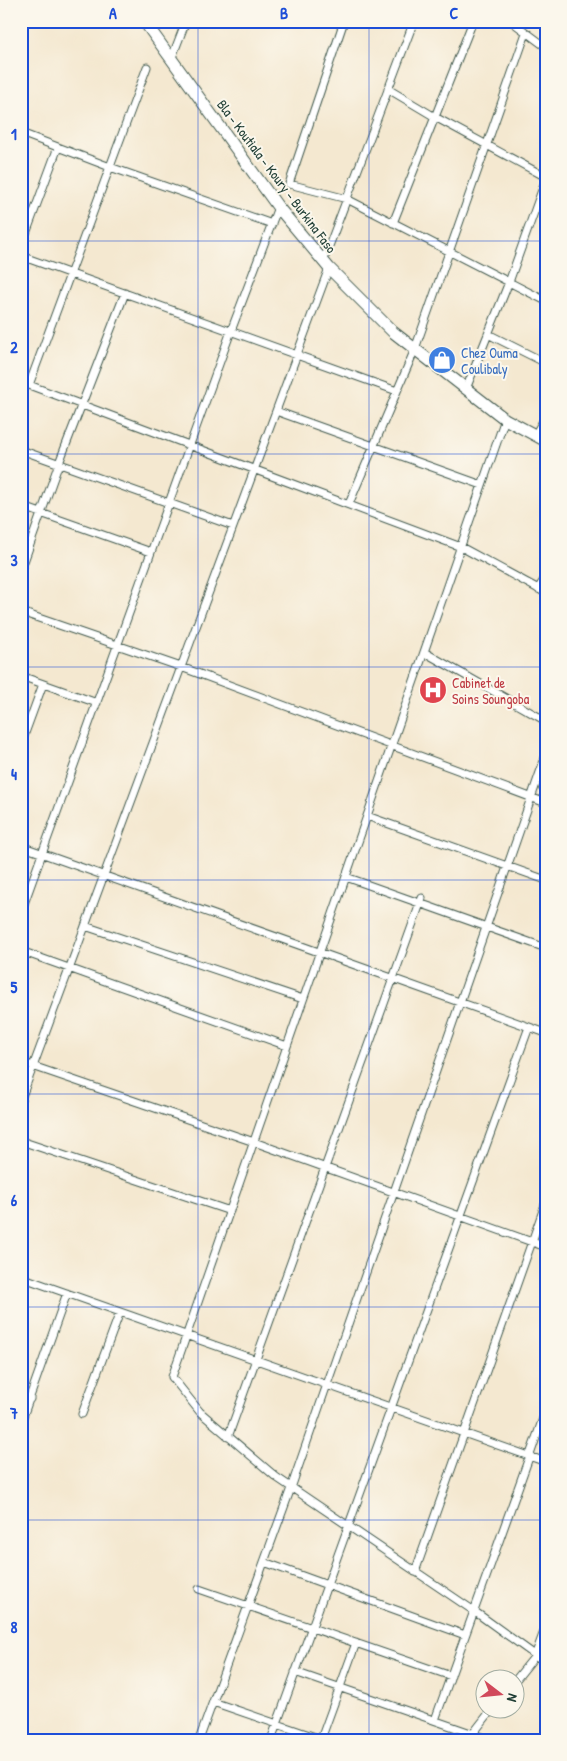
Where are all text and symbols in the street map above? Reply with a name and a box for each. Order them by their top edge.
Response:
text: A [109,2,117,24]
text: B [280,2,288,24]
text: C [450,2,459,24]
street label: Bla - Koutiala - Koury - Burkina Faso [212,95,341,257]
text: 1 [11,123,17,145]
text: 2 [10,336,18,358]
place label: Chez Ouma Coulibaly [461,343,518,379]
shop icon: Chez Ouma Coulibaly [427,345,457,375]
text: 3 [10,549,18,571]
place label: Cabinet de Soins Soungoba [452,673,530,709]
hospital icon: Cabinet de Soins Soungoba [418,675,448,705]
text: 4 [11,763,17,785]
text: 5 [11,976,18,998]
text: 6 [11,1189,18,1211]
text: 7 [9,1402,18,1424]
text: 8 [11,1616,18,1638]
north arrow [474,1668,524,1718]
text: N [503,1692,523,1704]

